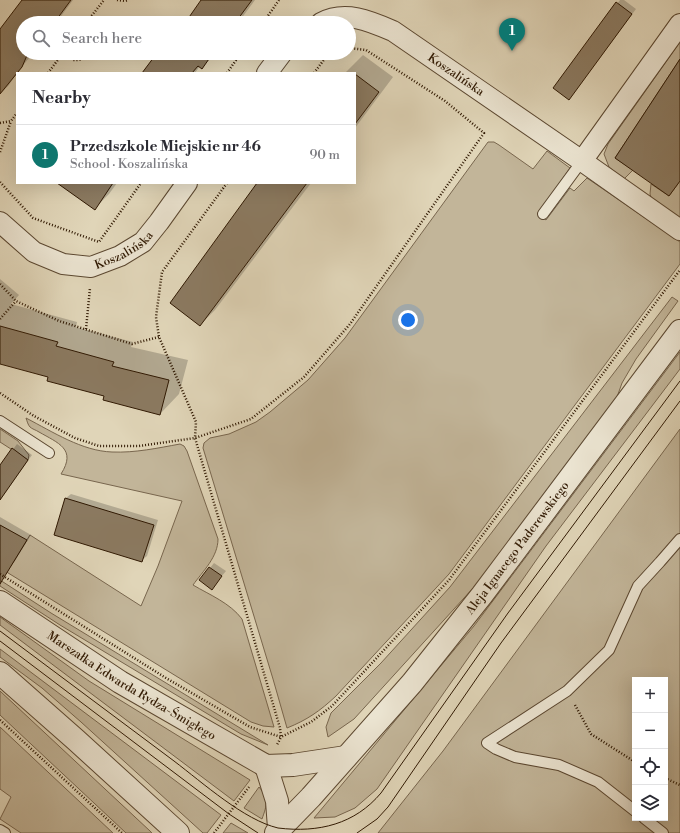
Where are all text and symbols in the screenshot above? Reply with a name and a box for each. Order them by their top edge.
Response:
search box [16,16,356,60]
pin: 1 [499,18,525,51]
icon: search [30,27,52,49]
text: Search here [62,29,142,48]
street label: Koszalińska [425,50,488,100]
text: Nearby [32,87,91,109]
text: Przedszkole Miejskie nr 46 [70,137,261,156]
text: 1 [42,147,48,163]
text: 90 m [309,147,340,163]
text: School · Koszalińska [70,156,188,172]
street label: Koszalińska [93,228,157,273]
your location [398,310,418,330]
street label: Aleja Ignacego Paderewskiego [462,478,573,618]
street label: Marszałka Edwarda Rydza-Śmigłego [44,628,219,744]
map controls [632,677,668,821]
button: + [632,677,668,713]
button: − [632,713,668,749]
button: locate [632,749,668,785]
button: layers [632,785,668,821]

